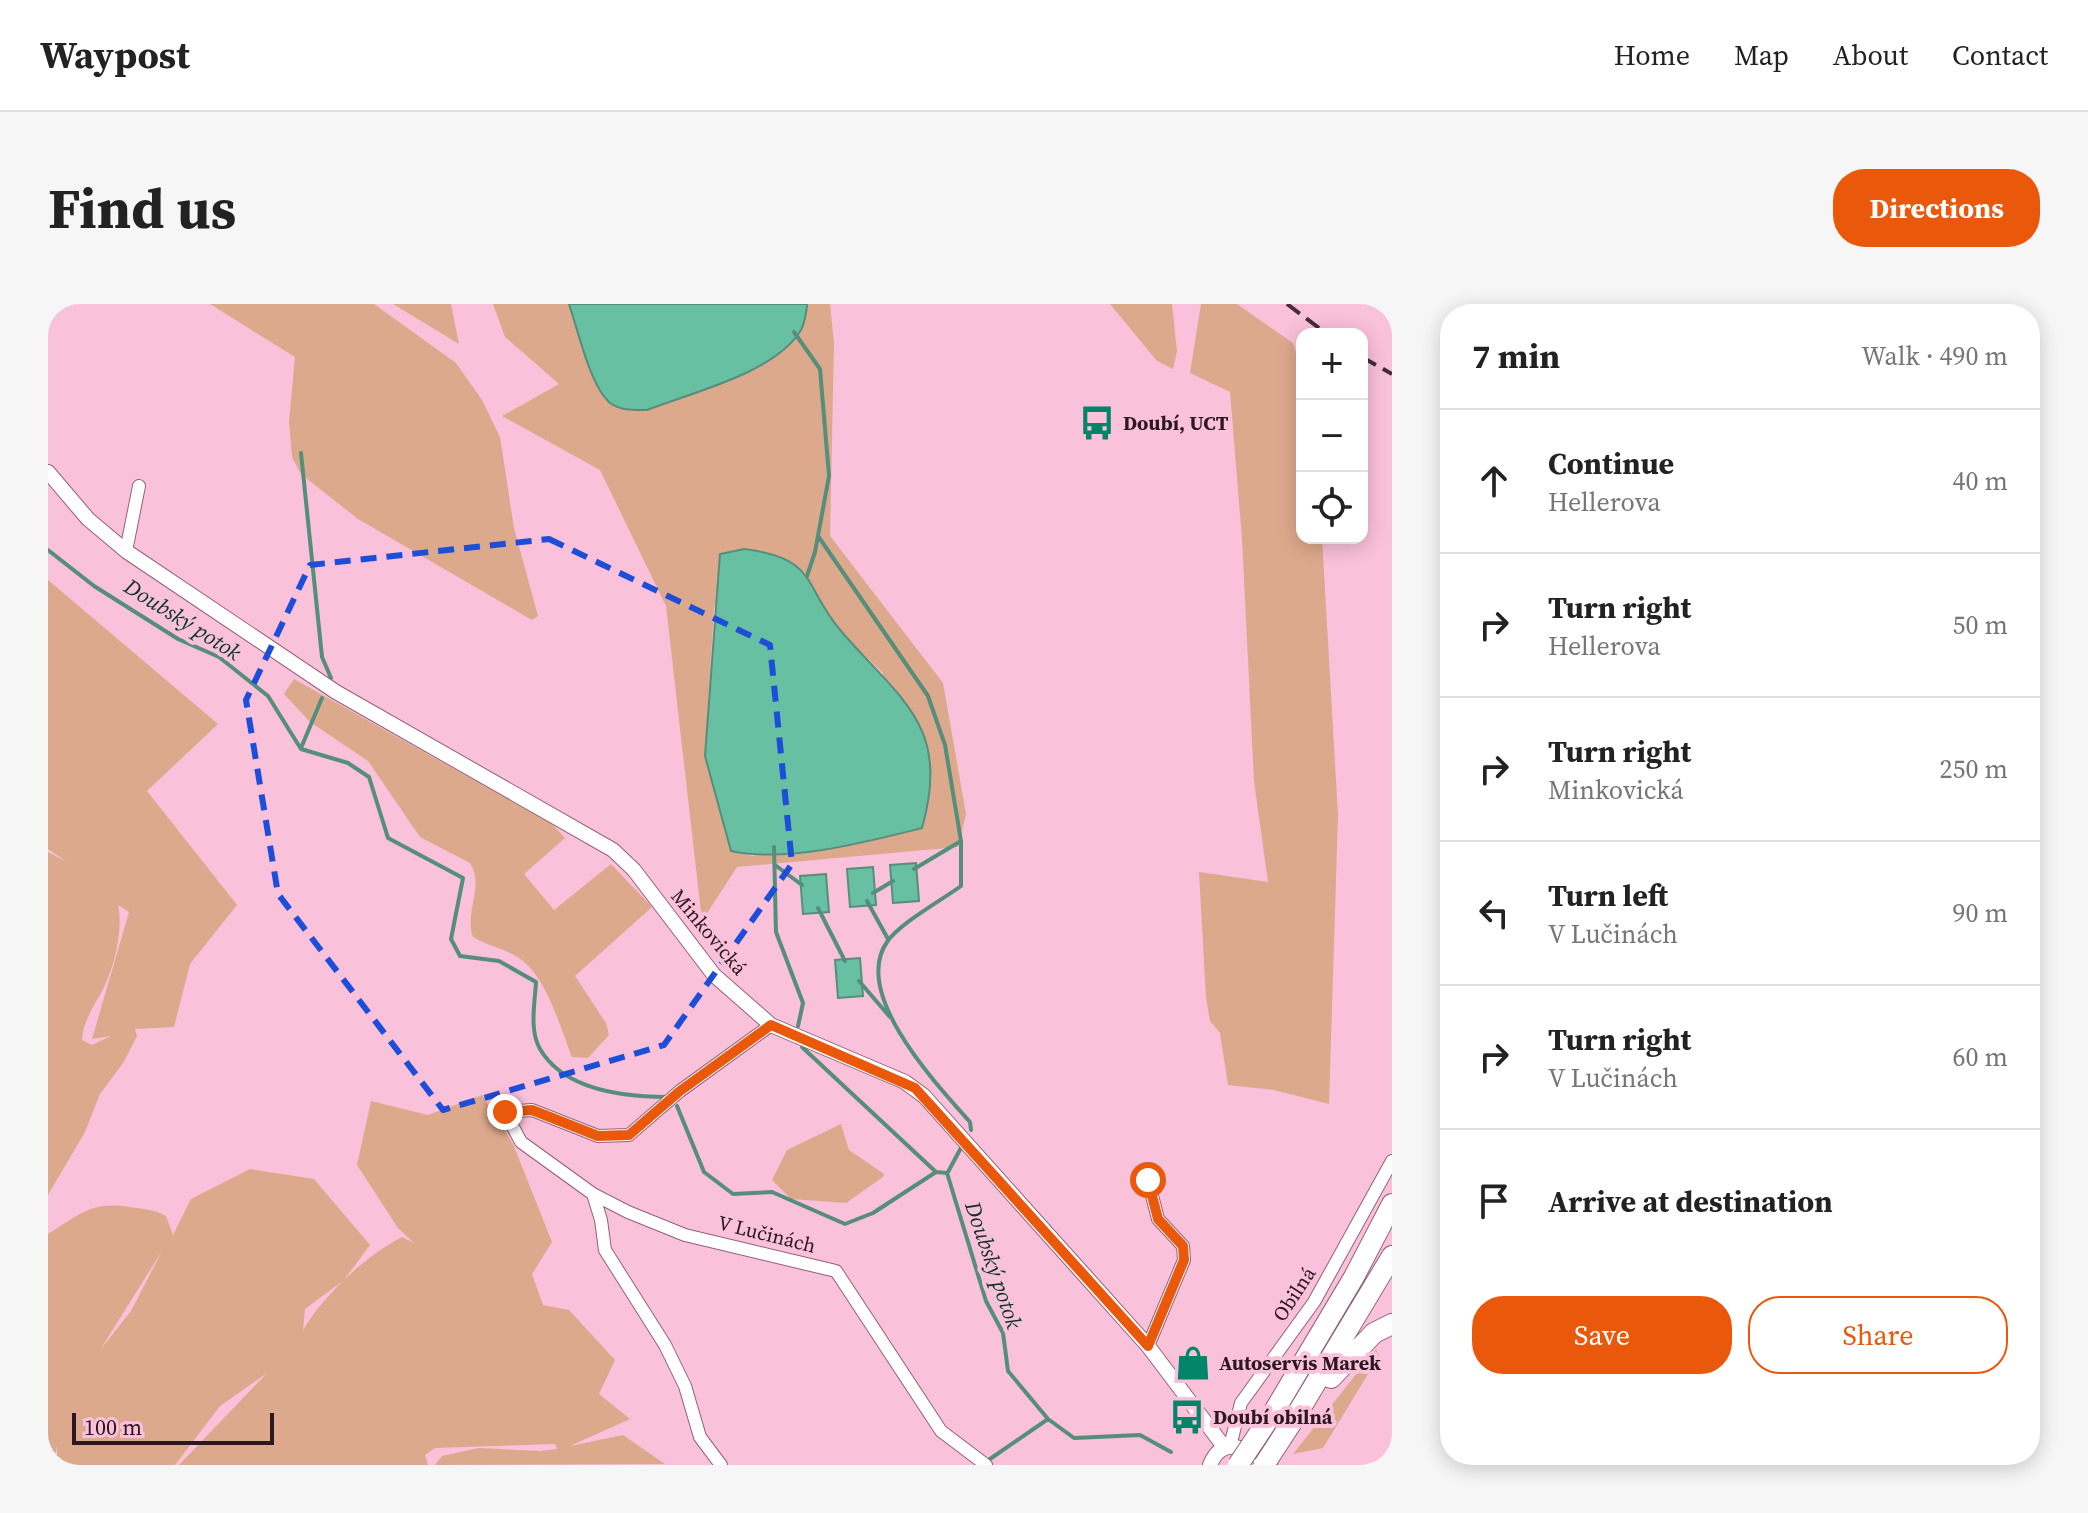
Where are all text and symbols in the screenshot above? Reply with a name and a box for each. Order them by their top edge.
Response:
text: Waypost [40,29,190,81]
text: Home [1614,36,1690,74]
text: Map [1734,36,1789,74]
text: About [1833,36,1908,74]
text: Contact [1952,36,2048,74]
button: Directions [1833,169,2040,247]
text: Find us [48,170,236,247]
map controls [1296,328,1368,544]
button: + [1296,328,1368,400]
text: 7 min [1472,333,1560,379]
text: Walk · 490 m [1861,338,2008,374]
button: − [1296,400,1368,472]
bus stop icon: Doubí, UCT [1078,404,1116,442]
place label: Doubí, UCT [1123,409,1229,437]
text: Continue [1548,443,1674,484]
icon: ahead [1472,459,1516,503]
text: 40 m [1953,463,2008,499]
button: locate [1296,472,1368,544]
text: Hellerova [1548,484,1661,520]
water label: Doubský potok [118,571,248,667]
text: Turn right [1548,587,1691,628]
icon: right [1472,603,1516,647]
text: 50 m [1953,607,2008,643]
text: Hellerova [1548,628,1661,664]
text: Turn right [1548,731,1691,772]
icon: right [1472,747,1516,791]
text: 250 m [1940,751,2008,787]
text: Minkovická [1548,772,1684,808]
text: Turn left [1548,875,1668,916]
street label: Minkovická [665,883,754,982]
icon: left [1472,891,1516,935]
text: 90 m [1953,895,2008,931]
text: V Lučinách [1548,916,1678,952]
text: Turn right [1548,1019,1691,1060]
icon: right [1472,1035,1516,1079]
text: 60 m [1953,1039,2008,1075]
text: V Lučinách [1548,1060,1678,1096]
route end [487,1094,523,1130]
route start [1130,1162,1166,1198]
icon: arrive [1472,1179,1516,1223]
text: Arrive at destination [1548,1181,1833,1222]
water label: Doubský potok [958,1196,1030,1333]
street label: V Lučinách [715,1208,819,1260]
street label: Obilná [1266,1261,1322,1327]
button: Save [1472,1296,1732,1374]
button: Share [1748,1296,2008,1374]
shop icon: Autoservis Marek [1174,1344,1212,1382]
place label: Autoservis Marek [1219,1349,1381,1377]
bus stop icon: Doubí obilná [1168,1398,1206,1436]
place label: Doubí obilná [1213,1403,1333,1431]
scale bar [72,1409,274,1445]
text: 100 m [84,1412,142,1442]

